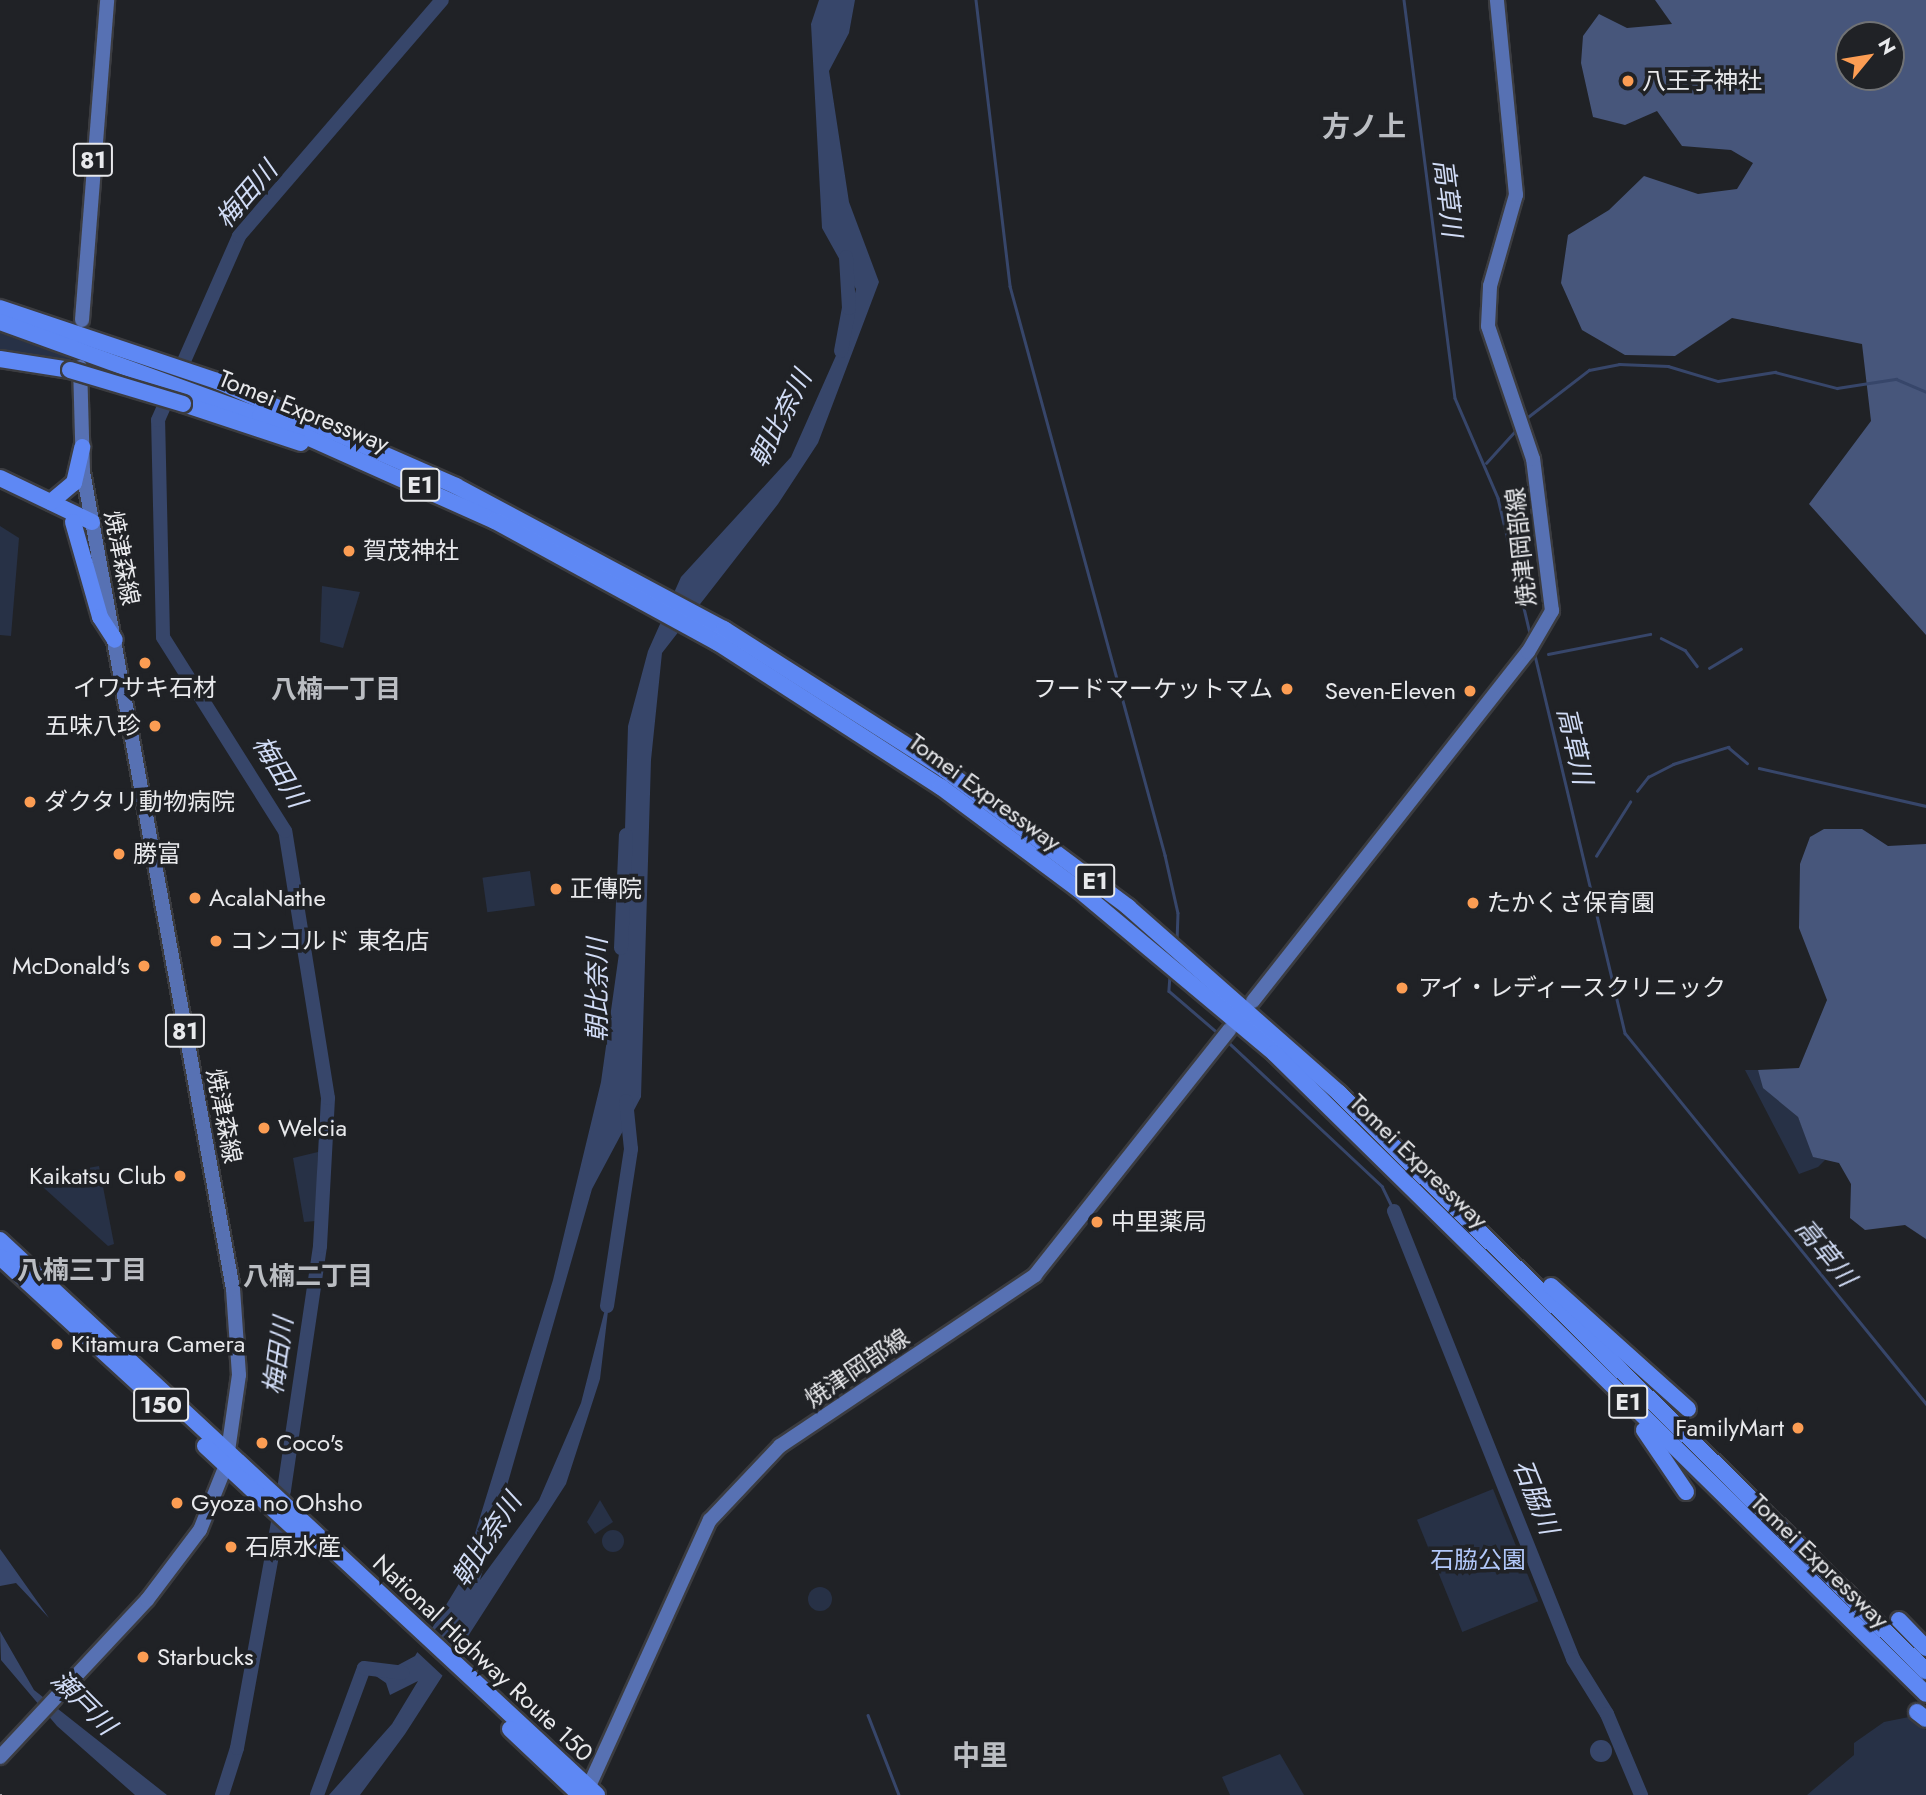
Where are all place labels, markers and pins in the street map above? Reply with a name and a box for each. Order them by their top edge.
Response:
place label: 八王子神社 [1642,67,1762,95]
marker: 八王子神社 [1620,73,1636,89]
place label: 賀茂神社 [363,537,459,565]
marker: 賀茂神社 [341,543,357,559]
marker: イワサキ石材 [137,655,153,671]
place label: イワサキ石材 [73,674,217,702]
place label: フードマーケットマム [1033,675,1273,703]
place label: Seven-Eleven [1325,677,1456,705]
marker: フードマーケットマム [1279,681,1295,697]
marker: Seven-Eleven [1462,683,1478,699]
place label: 五味八珍 [45,712,141,740]
marker: 五味八珍 [147,718,163,734]
place label: ダクタリ動物病院 [44,788,236,816]
marker: ダクタリ動物病院 [22,794,38,810]
place label: 勝富 [133,840,181,868]
marker: 勝富 [111,846,127,862]
place label: 正傳院 [570,875,642,903]
marker: 正傳院 [548,881,564,897]
place label: AcalaNathe [209,884,326,912]
place label: たかくさ保育園 [1487,889,1655,917]
marker: AcalaNathe [187,890,203,906]
marker: たかくさ保育園 [1465,895,1481,911]
place label: コンコルド 東名店 [230,927,429,955]
marker: コンコルド 東名店 [208,933,224,949]
place label: McDonald's [12,952,130,980]
marker: McDonald's [136,958,152,974]
place label: アイ・レディースクリニック [1418,974,1730,1002]
marker: アイ・レディースクリニック [1392,978,1412,998]
place label: Welcia [278,1114,347,1142]
marker: Welcia [256,1120,272,1136]
place label: Kaikatsu Club [29,1162,166,1190]
marker: Kaikatsu Club [172,1168,188,1184]
place label: 中里薬局 [1111,1208,1207,1236]
marker: 中里薬局 [1089,1214,1105,1230]
place label: Kitamura Camera [71,1330,245,1358]
marker: Kitamura Camera [49,1336,65,1352]
place label: FamilyMart [1675,1414,1784,1442]
marker: FamilyMart [1790,1420,1806,1436]
place label: Coco's [276,1429,344,1457]
marker: Coco's [254,1435,270,1451]
place label: Gyoza no Ohsho [191,1489,363,1517]
marker: Gyoza no Ohsho [169,1495,185,1511]
place label: 石原水産 [245,1533,341,1561]
marker: 石原水産 [223,1539,239,1555]
place label: Starbucks [157,1643,254,1671]
marker: Starbucks [135,1649,151,1665]

